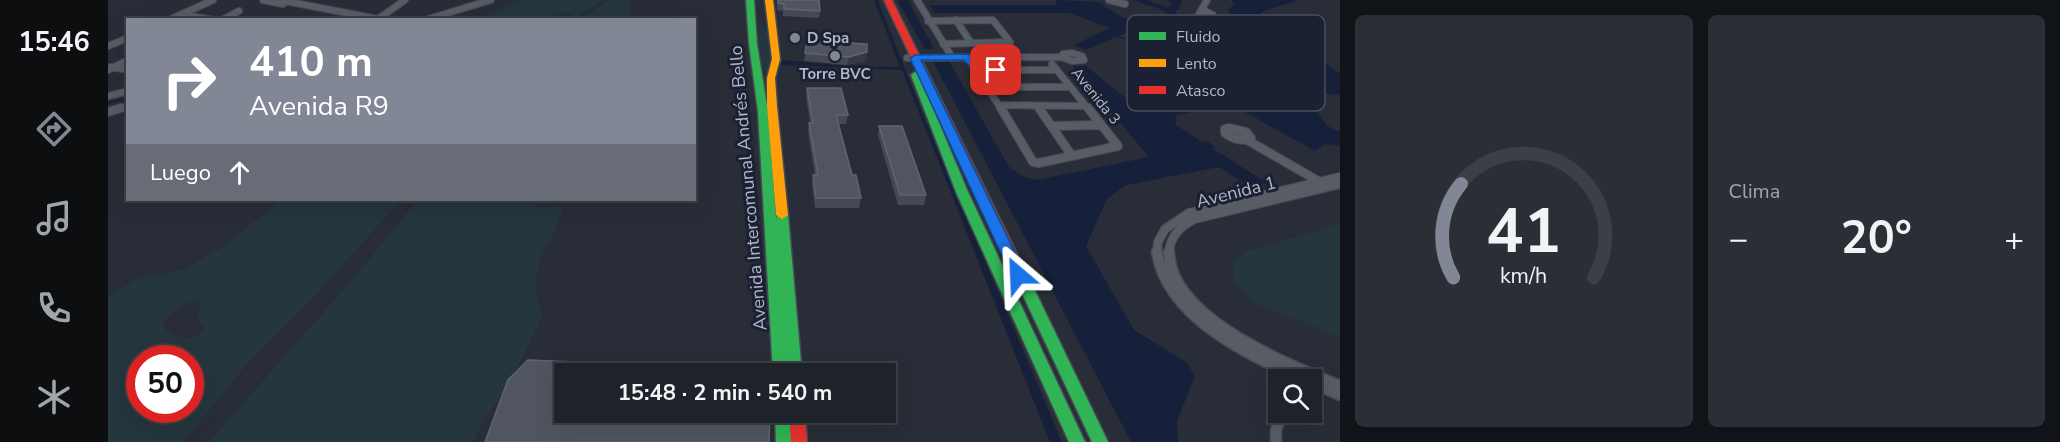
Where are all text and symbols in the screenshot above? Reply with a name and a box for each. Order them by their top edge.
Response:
legend [1127,15,1325,111]
text: 15:46 [18,24,90,61]
text: Fluido [1176,26,1221,48]
place label: D Spa [807,28,849,48]
marker: D Spa [788,31,802,45]
text: 410 m [249,34,373,91]
icon: right [150,42,228,120]
street label: Avenida Intercomunal Andrés Bello [724,44,772,332]
pin [970,44,1021,95]
marker: Torre BVC [828,49,842,63]
icon: arrive [979,53,1012,86]
text: Lento [1176,53,1217,75]
street label: Avenida 3 [1067,63,1125,129]
place label: Torre BVC [799,64,871,84]
text: Atasco [1176,80,1225,102]
text: Avenida R9 [249,88,389,125]
icon: directions [33,108,75,150]
icon: ahead [223,156,256,189]
text: Luego [150,158,211,188]
street label: Avenida 1 [1194,171,1278,213]
text: Clima [1729,178,1780,205]
text: 41 [1486,189,1561,274]
icon: music [33,197,75,239]
text: 20° [1841,208,1912,269]
text: − [1729,217,1748,262]
text: + [2004,217,2024,262]
position arrow [986,243,1050,307]
text: km/h [1500,261,1547,291]
icon: phone [33,287,75,329]
speed limit sign: 50 [126,345,204,423]
map controls [1268,369,1322,423]
button: search [1268,369,1322,423]
icon: climate [33,376,75,418]
text: 15:48 · 2 min · 540 m [618,378,832,408]

